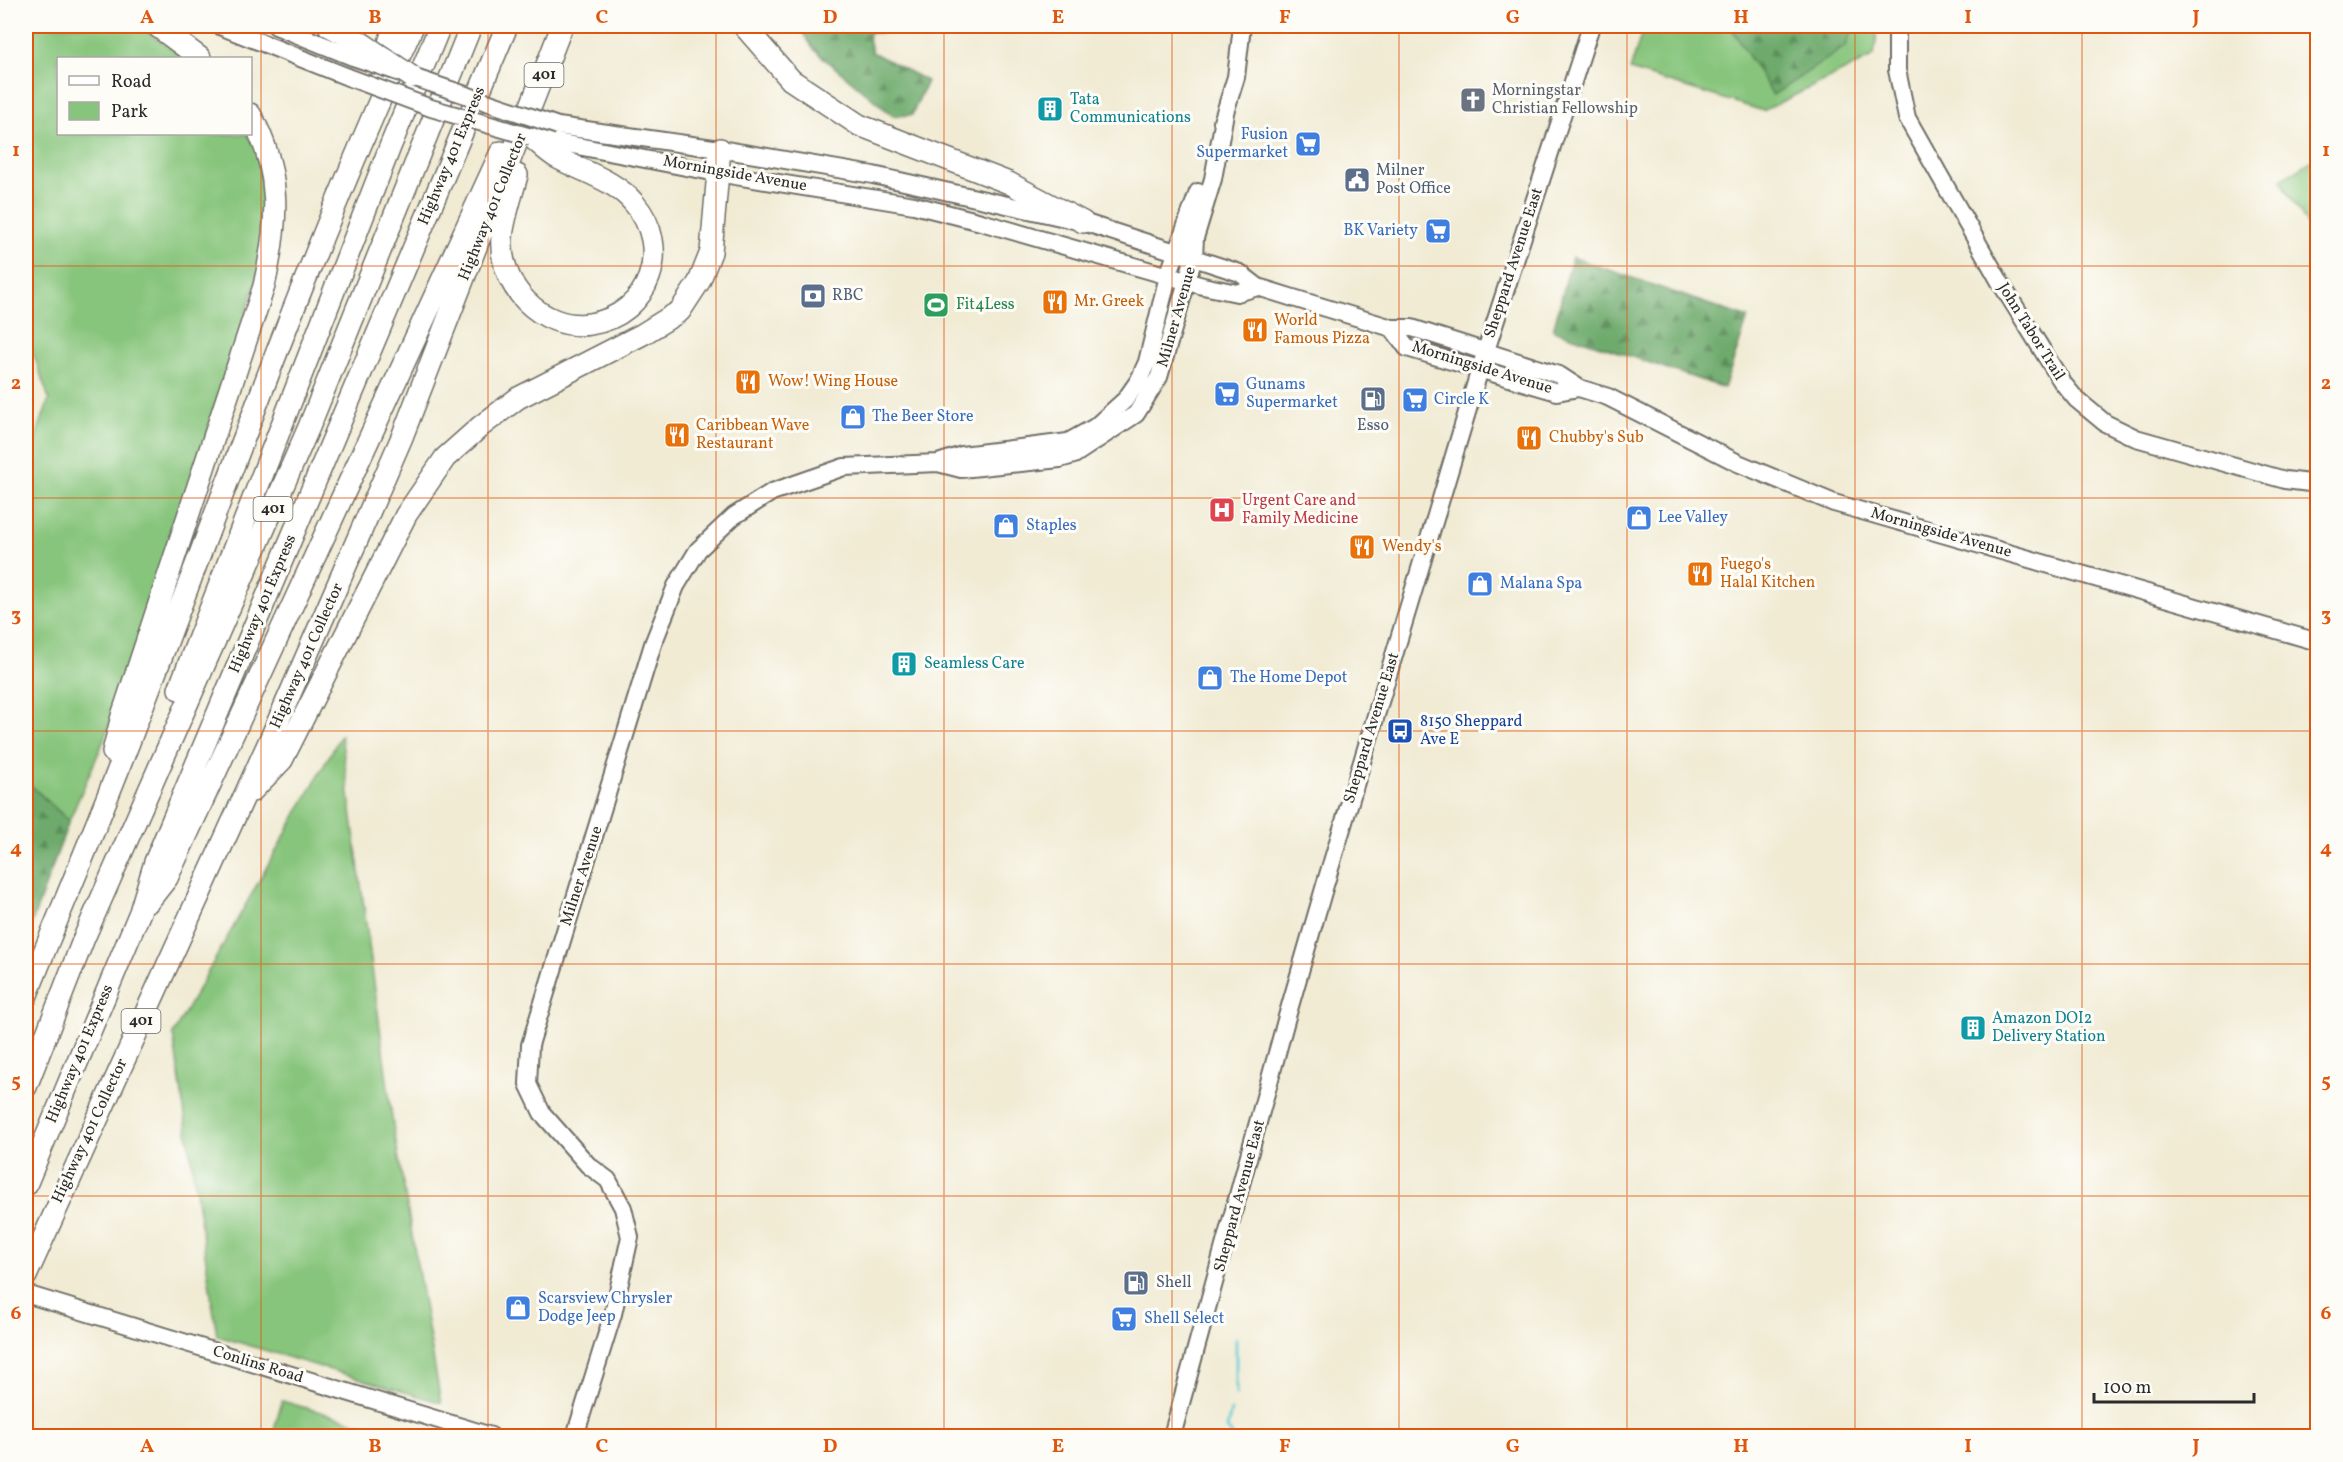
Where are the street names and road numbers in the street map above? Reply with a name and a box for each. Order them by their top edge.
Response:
road number: 401 [524,63,564,87]
street label: Highway 401 Express [413,83,491,229]
street label: Highway 401 Collector [453,130,533,284]
street label: Morningside Avenue [661,151,809,197]
street label: Sheppard Avenue East [1479,185,1549,341]
street label: Milner Avenue [1152,264,1202,370]
street label: John Tabor Trail [1992,279,2070,385]
street label: Morningside Avenue [1409,336,1555,400]
road number: 401 [254,497,292,521]
street label: Morningside Avenue [1868,502,2014,564]
street label: Highway 401 Express [224,531,302,677]
street label: Highway 401 Collector [265,579,349,732]
street label: Sheppard Avenue East [1339,649,1406,806]
street label: Milner Avenue [555,823,609,929]
street label: Highway 401 Express [41,981,119,1127]
road number: 401 [122,1009,160,1033]
street label: Highway 401 Collector [47,1055,133,1207]
street label: Sheppard Avenue East [1209,1117,1271,1275]
street label: Conlins Road [210,1341,306,1389]

